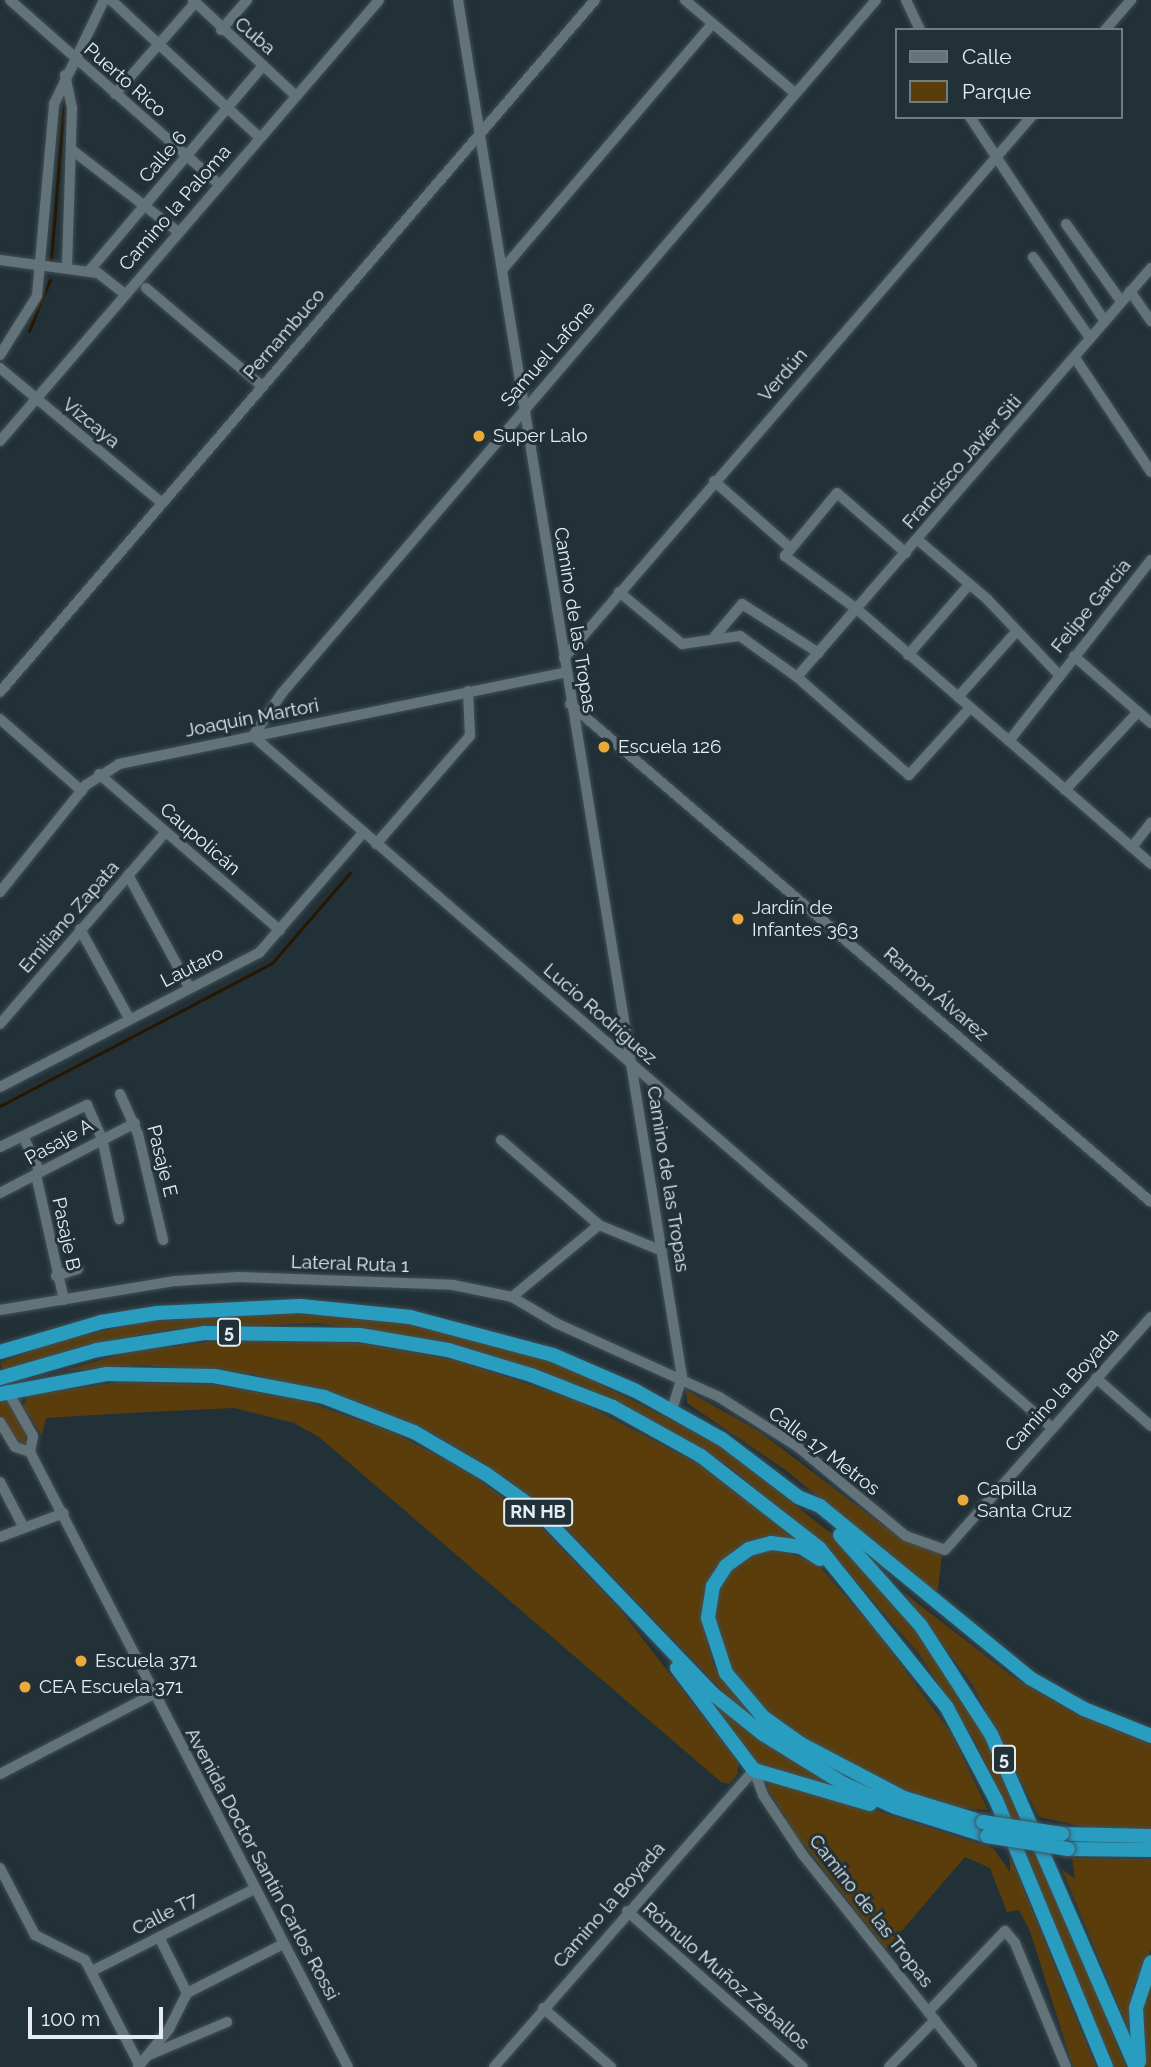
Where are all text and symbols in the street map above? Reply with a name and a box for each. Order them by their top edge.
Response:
street label: Cuba [230,12,280,60]
legend [895,28,1123,119]
street label: Puerto Rico [79,38,171,122]
text: Calle [962,44,1012,69]
text: Parque [962,79,1031,104]
street label: Calle 6 [134,126,192,188]
street label: Camino la Paloma [114,141,236,275]
street label: Pernambuco [238,284,330,384]
street label: Samuel Lafone [496,296,600,412]
street label: Verdún [754,344,812,406]
street label: Francisco Javier Siti [897,390,1027,534]
street label: Vizcaya [58,393,124,453]
place label: Super Lalo [493,425,588,447]
marker: Super Lalo [471,428,487,444]
street label: Camino de las Tropas [549,525,601,715]
street label: Felipe García [1046,555,1136,657]
street label: Joaquín Martori [183,694,321,742]
place label: Escuela 126 [618,736,721,758]
marker: Escuela 126 [596,739,612,755]
street label: Caupolicán [155,798,245,880]
street label: Emiliano Zapata [14,856,124,978]
place label: Jardín de Infantes 363 [752,897,858,941]
marker: Jardín de Infantes 363 [730,911,746,927]
street label: Lautaro [157,942,227,992]
street label: Ramón Álvarez [879,942,993,1046]
street label: Lucio Rodríguez [539,959,661,1069]
street label: Camino de las Tropas [642,1084,694,1274]
street label: Pasaje A [21,1114,97,1170]
street label: Pasaje E [142,1123,182,1199]
street label: Pasaje B [47,1195,85,1273]
street label: Lateral Ruta 1 [290,1251,410,1277]
road number: 5 [217,1317,241,1346]
street label: Camino la Boyada [1000,1323,1124,1457]
street label: Calle 17 Metros [764,1402,884,1500]
place label: Capilla Santa Cruz [977,1478,1072,1522]
marker: Capilla Santa Cruz [955,1492,971,1508]
road number: RN HB [503,1498,573,1526]
place label: Escuela 371 [95,1650,197,1672]
marker: Escuela 371 [73,1653,89,1669]
place label: CEA Escuela 371 [39,1676,184,1698]
marker: CEA Escuela 371 [17,1679,33,1695]
street label: Avenida Doctor Santín Carlos Rossi [180,1724,344,2004]
road number: 5 [992,1744,1016,1774]
street label: Camino de las Tropas [804,1830,938,1992]
street label: Camino la Boyada [548,1838,670,1972]
street label: Calle T7 [128,1888,202,1940]
street label: Rómulo Muñoz Zeballos [638,1897,814,2055]
scale bar [32,1994,166,2038]
text: 100 m [41,2006,100,2031]

